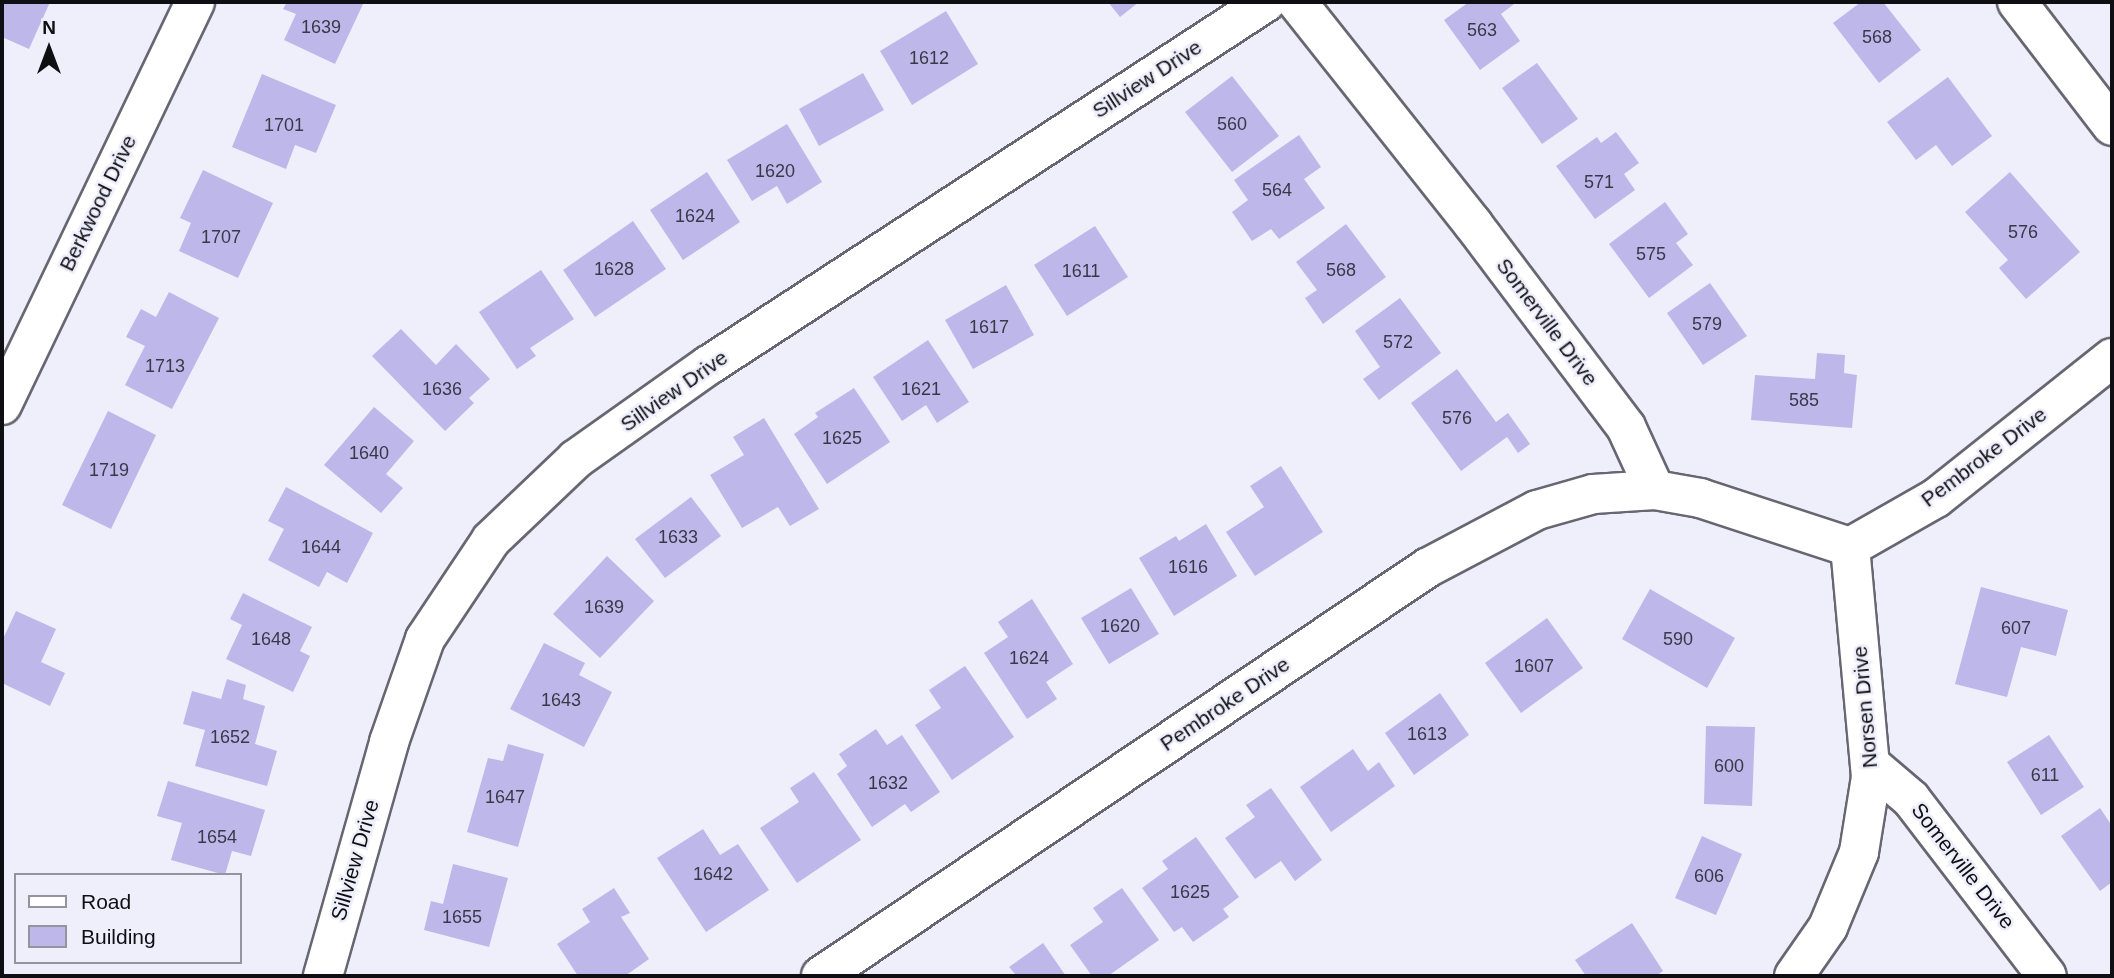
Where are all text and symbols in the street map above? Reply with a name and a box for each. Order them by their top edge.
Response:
north arrow [14,14,84,84]
house number: 1639 [301,16,341,38]
text: N [42,17,56,38]
house number: 563 [1467,19,1497,41]
house number: 568 [1862,26,1892,48]
street label: Sillview Drive [1088,34,1206,124]
house number: 1612 [909,47,949,69]
house number: 560 [1217,113,1247,135]
house number: 1701 [264,114,304,136]
street label: Berkwood Drive [54,131,142,275]
house number: 1620 [755,160,795,182]
house number: 571 [1584,171,1614,193]
house number: 564 [1262,179,1292,201]
house number: 1624 [675,205,715,227]
house number: 576 [2008,221,2038,243]
house number: 1707 [201,226,241,248]
house number: 575 [1636,243,1666,265]
street label: Somerville Drive [1491,253,1603,391]
house number: 1628 [594,258,634,280]
house number: 568 [1326,259,1356,281]
house number: 1611 [1062,260,1100,282]
house number: 579 [1692,313,1722,335]
house number: 1617 [969,316,1009,338]
house number: 572 [1383,331,1413,353]
street label: Sillview Drive [616,345,732,437]
house number: 1713 [145,355,185,377]
house number: 1636 [422,378,462,400]
house number: 1621 [901,378,941,400]
house number: 585 [1789,389,1819,411]
street label: Pembroke Drive [1916,402,2052,512]
house number: 576 [1442,407,1472,429]
house number: 1625 [822,427,862,449]
house number: 1640 [349,442,389,464]
house number: 1719 [89,459,129,481]
house number: 1633 [658,526,698,548]
house number: 1644 [301,536,341,558]
house number: 1616 [1168,556,1208,578]
house number: 1639 [584,596,624,618]
house number: 1620 [1100,615,1140,637]
house number: 607 [2001,617,2031,639]
house number: 1648 [251,628,291,650]
house number: 590 [1663,628,1693,650]
street label: Norsen Drive [1847,645,1883,769]
house number: 1624 [1009,647,1049,669]
street label: Pembroke Drive [1156,651,1294,757]
house number: 1607 [1514,655,1554,677]
house number: 1643 [541,689,581,711]
house number: 1613 [1407,723,1447,745]
house number: 1652 [210,726,250,748]
house number: 600 [1714,755,1744,777]
house number: 611 [2031,764,2059,786]
house number: 1632 [868,772,908,794]
house number: 1647 [485,786,525,808]
street label: Sillview Drive [326,797,384,923]
street label: Somerville Drive [1906,798,2020,934]
house number: 1654 [197,826,237,848]
house number: 1642 [693,863,733,885]
house number: 606 [1694,865,1724,887]
legend [14,873,242,964]
house number: 1625 [1170,881,1210,903]
text: Road [81,890,131,913]
house number: 1655 [442,906,482,928]
text: Building [81,925,156,948]

